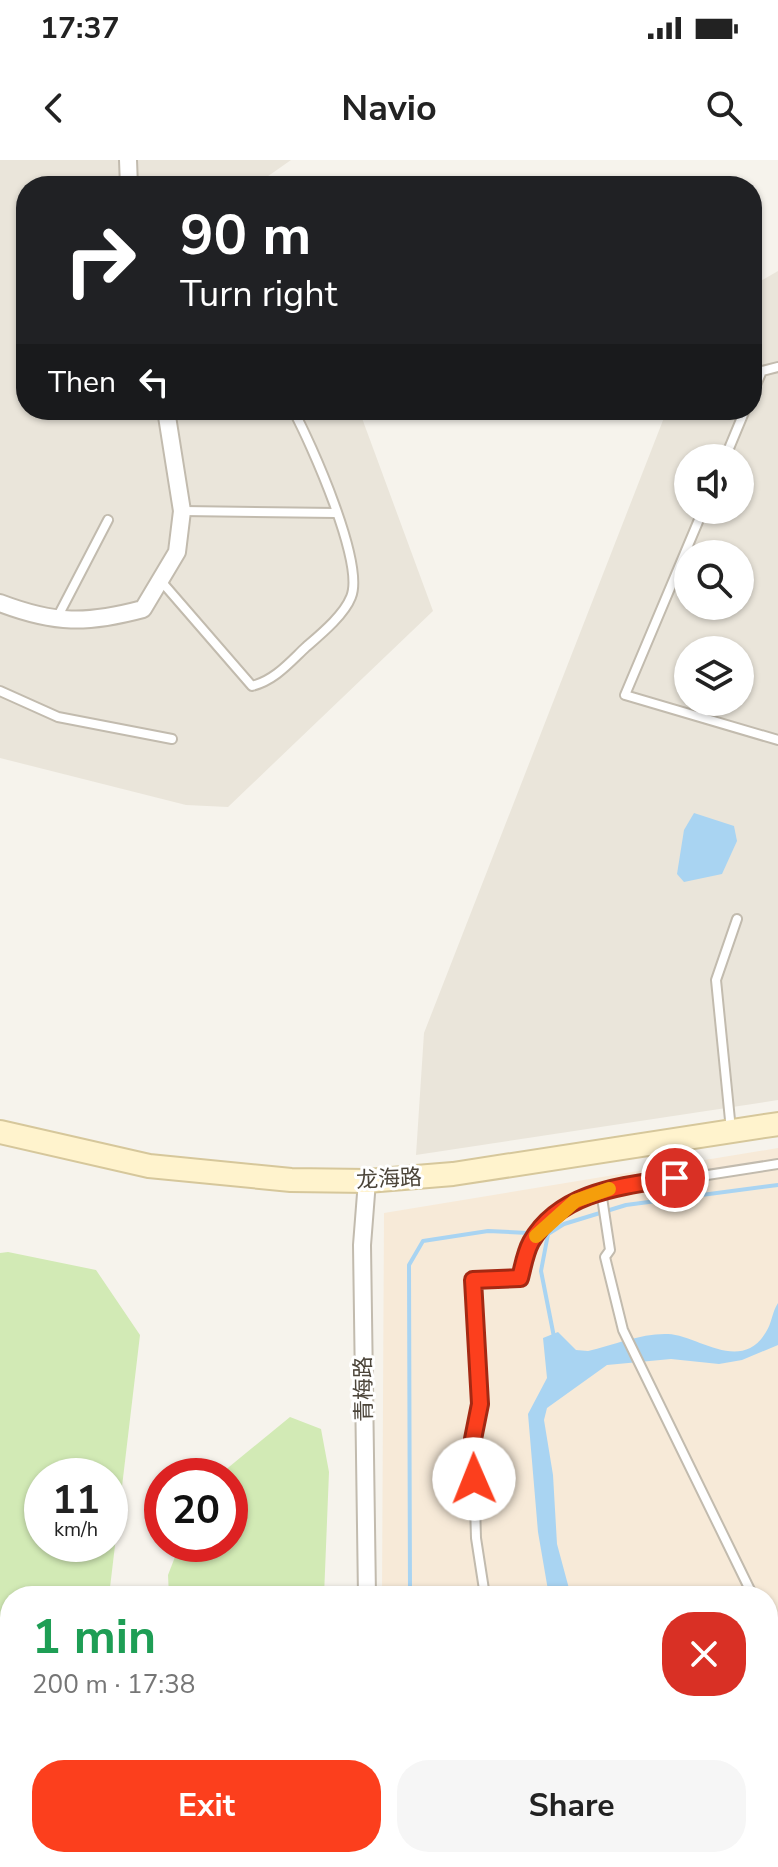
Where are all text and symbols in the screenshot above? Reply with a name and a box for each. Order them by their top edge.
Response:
text: 17:37 [40,8,119,49]
text: Navio [341,84,437,133]
icon: back [32,86,76,130]
icon: search [702,86,746,130]
text: 90 m [180,197,311,274]
icon: right [48,208,152,312]
text: Turn right [180,270,337,319]
icon: left [132,360,176,404]
text: Then [48,362,116,403]
map controls [674,444,754,716]
button: sound [674,444,754,524]
button: search [674,540,754,620]
button: layers [674,636,754,716]
pin [641,1144,709,1212]
icon: arrive [653,1156,697,1200]
street label: 龙海路 [355,1162,423,1196]
street label: 青梅路 [348,1356,380,1422]
position arrow [432,1437,516,1521]
speed limit sign: 20 [144,1458,248,1562]
text: 11 [52,1473,100,1527]
text: km/h [54,1516,98,1543]
text: 1 min [32,1604,156,1670]
button: close [662,1612,746,1696]
text: 200 m · 17:38 [32,1667,195,1702]
button: Exit [32,1760,381,1852]
button: Share [397,1760,746,1852]

